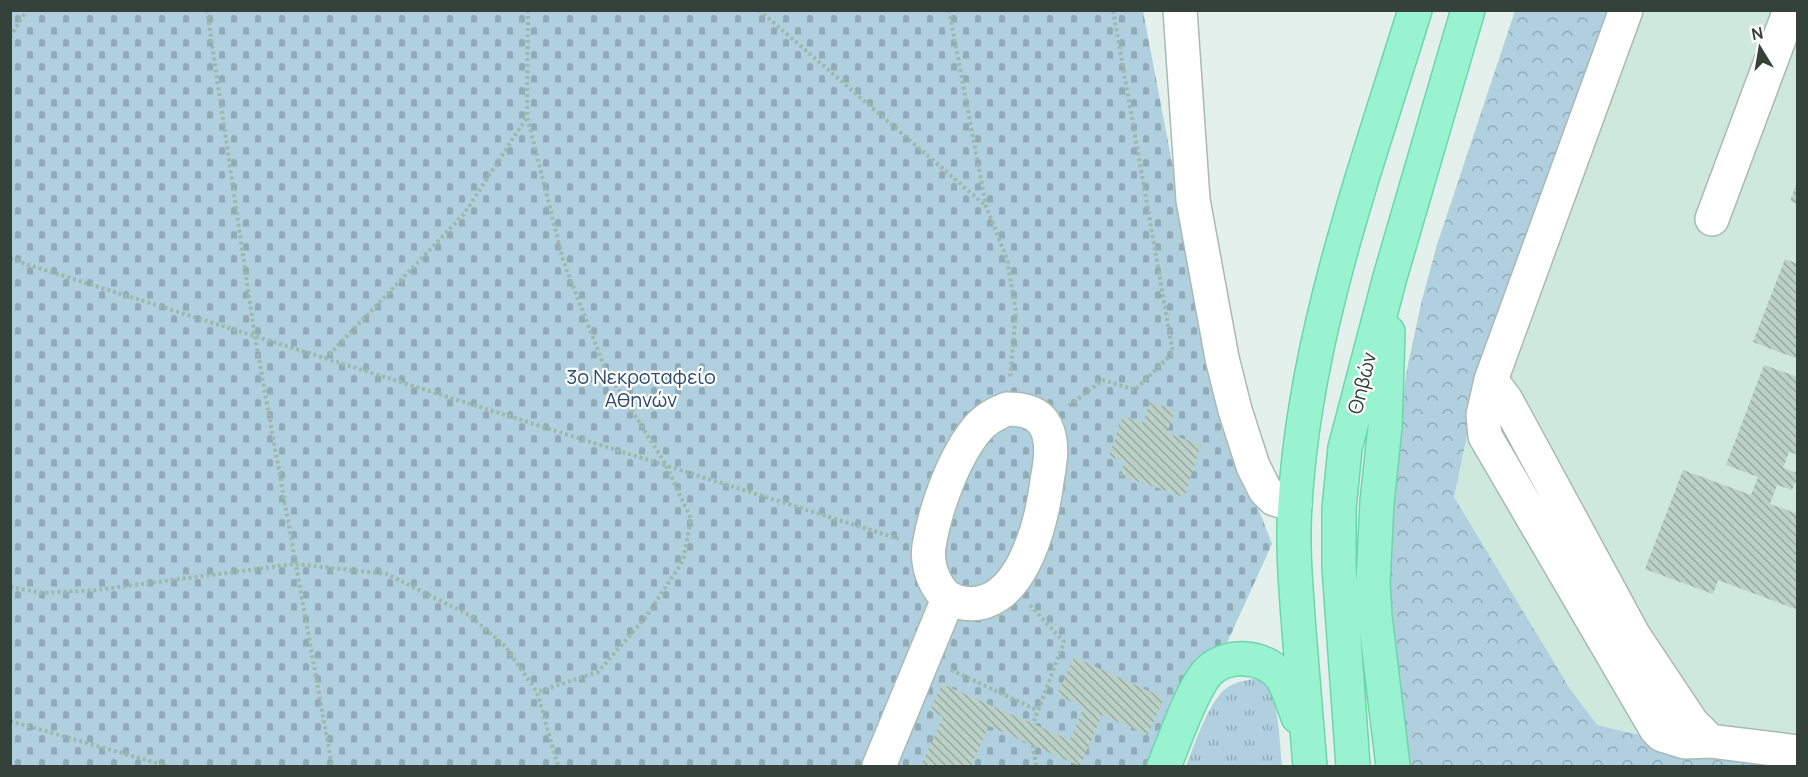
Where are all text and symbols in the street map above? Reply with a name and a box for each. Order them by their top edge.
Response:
north arrow [1730,18,1790,78]
text: N [1749,21,1765,45]
street label: Θηβών [1341,349,1382,417]
park label: 3ο Νεκροταφείο Αθηνών [566,363,716,413]

